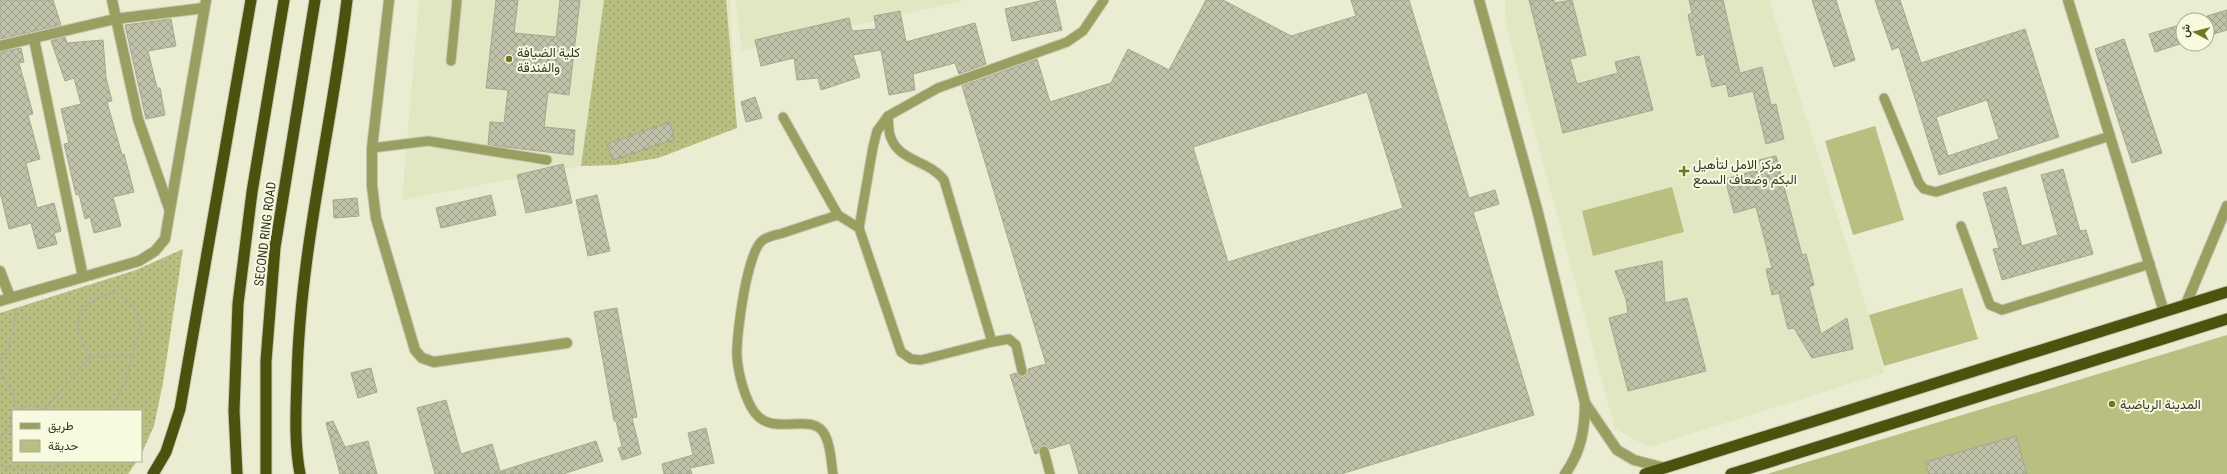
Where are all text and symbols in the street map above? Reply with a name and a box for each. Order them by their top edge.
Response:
north arrow [2175,12,2215,52]
text: ش [2178,23,2193,38]
place label: كلية الضيافة والفندقة [517,45,580,76]
marker: كلية الضيافة والفندقة [504,54,514,64]
place label: مركز الامل لتأهيل البكم وضعاف السمع [1693,157,1797,189]
marker: مركز الامل لتأهيل البكم وضعاف السمع [1678,165,1690,177]
street label: SECOND RING ROAD [251,181,279,287]
place label: المدينة الرياضية [2120,397,2201,413]
marker: المدينة الرياضية [2107,399,2117,409]
legend [12,410,142,462]
text: طريق [48,419,74,434]
text: حديقة [48,439,78,453]

